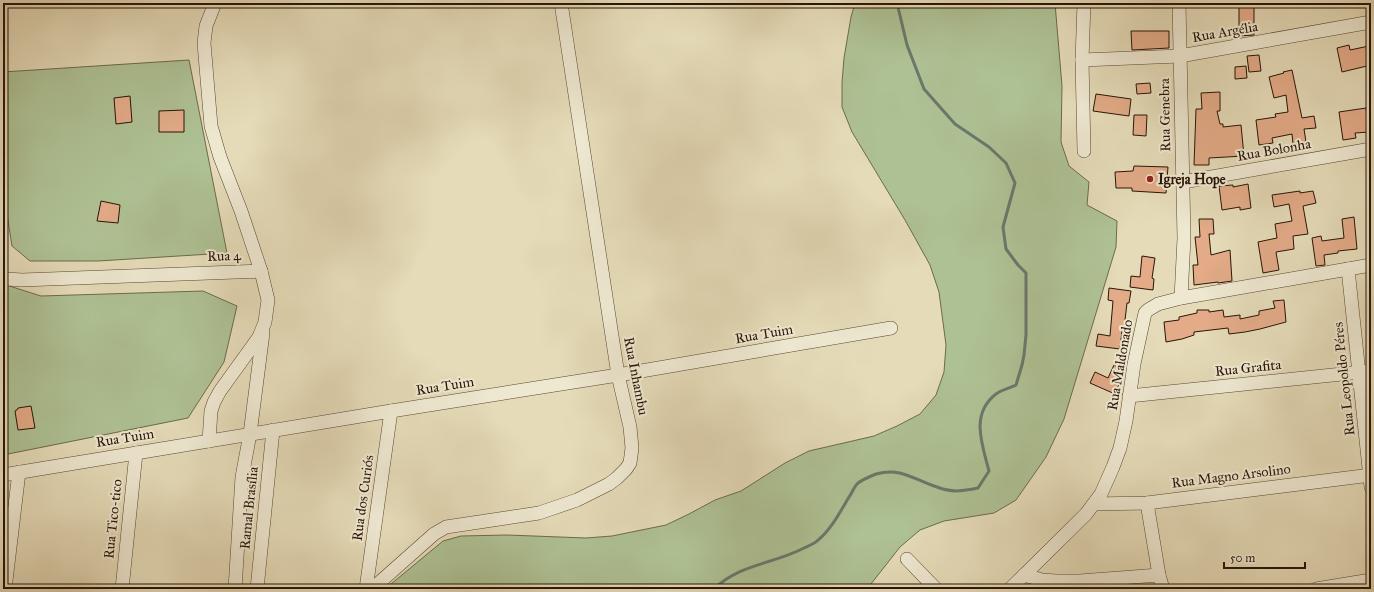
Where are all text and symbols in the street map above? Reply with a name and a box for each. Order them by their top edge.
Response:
street label: Rua Argélia [1191,18,1259,46]
street label: Rua Genebra [1156,78,1174,152]
street label: Rua Bolonha [1236,135,1312,165]
place label: Igreja Hope [1158,171,1226,189]
marker: Igreja Hope [1145,174,1155,184]
street label: Rua 4 [207,247,242,265]
street label: Rua Maldonado [1104,318,1136,412]
street label: Rua Tuim [734,321,795,347]
street label: Rua Leopoldo Péres [1330,321,1358,437]
street label: Rua Inhambu [620,335,652,417]
street label: Rua Grafita [1214,356,1282,380]
street label: Rua Tuim [415,373,475,399]
street label: Rua Tuim [95,425,155,451]
street label: Rua dos Curiós [349,454,377,542]
street label: Rua Magno Arsolino [1170,460,1292,492]
street label: Ramal Brasília [236,466,262,550]
street label: Rua Tico-tico [100,478,126,560]
scale bar [1224,544,1305,570]
text: 50 m [1230,551,1255,565]

